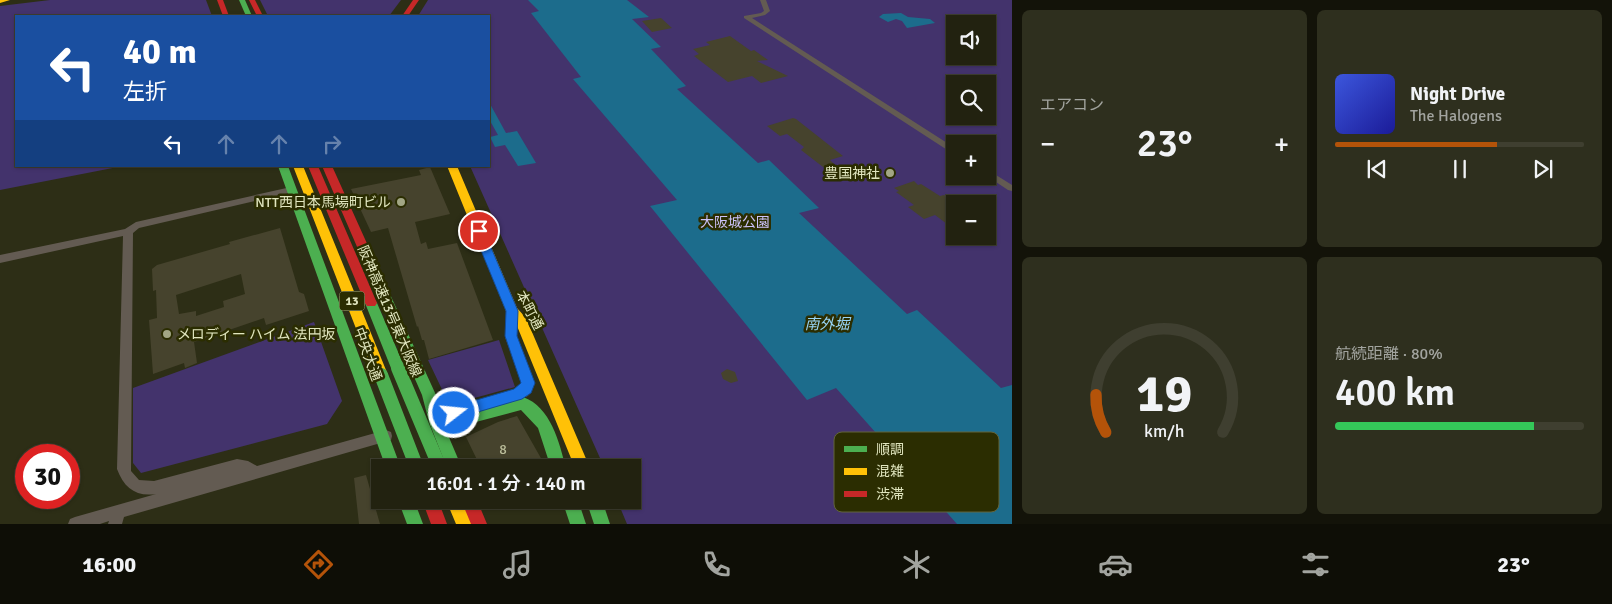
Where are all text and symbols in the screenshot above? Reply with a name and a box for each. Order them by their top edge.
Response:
map controls [946,15,996,245]
button: sound [946,15,996,65]
text: 40 m [123,30,197,73]
icon: left [40,35,105,100]
button: search [946,75,996,125]
text: 左折 [123,78,167,105]
text: Night Drive [1410,82,1505,106]
text: エアコン [1040,95,1104,115]
text: The Halogens [1410,106,1502,126]
text: 23° [1137,120,1192,167]
text: − [1040,127,1055,161]
text: + [1274,127,1289,161]
icon: left [159,130,187,158]
icon: ahead [212,130,240,158]
icon: ahead [265,130,293,158]
icon: right [318,130,346,158]
button: + [946,135,996,185]
icon: previous [1363,155,1391,183]
icon: pause [1446,155,1474,183]
icon: next [1529,155,1557,183]
place label: 豊国神社 [824,165,880,182]
marker: 豊国神社 [884,167,896,179]
place label: NTT西日本馬場町ビル [255,194,391,211]
button: − [946,195,996,245]
marker: NTT西日本馬場町ビル [395,196,407,208]
pin [458,210,500,252]
park label: 大阪城公園 [700,214,770,231]
icon: arrive [465,217,493,245]
street label: 阪神高速13号東大阪線 [354,243,425,379]
street label: 本町通 [512,288,547,333]
road number: 13 [340,292,364,310]
water label: 南外堀 [804,315,851,333]
street label: 中央大通 [350,325,385,383]
place label: メロディー ハイム 法円坂 [177,326,336,343]
marker: メロディー ハイム 法円坂 [161,328,173,340]
text: 航続距離 · 80% [1335,344,1443,364]
text: 19 [1136,362,1193,426]
text: 400 km [1335,369,1455,416]
position arrow [427,386,479,438]
text: km/h [1144,420,1185,442]
legend [834,432,999,512]
house number: 8 [499,441,507,458]
text: 順調 [876,441,904,458]
speed limit sign: 30 [15,444,80,509]
text: 混雑 [876,463,904,480]
text: 16:01 · 1 分 · 140 m [427,472,585,496]
text: 渋滞 [876,486,904,503]
icon: directions [301,547,336,582]
icon: music [500,547,535,582]
icon: phone [699,547,734,582]
icon: climate [899,547,934,582]
icon: car [1098,547,1133,582]
icon: filters [1298,547,1333,582]
text: 16:00 [82,551,136,578]
text: 23° [1497,551,1530,578]

